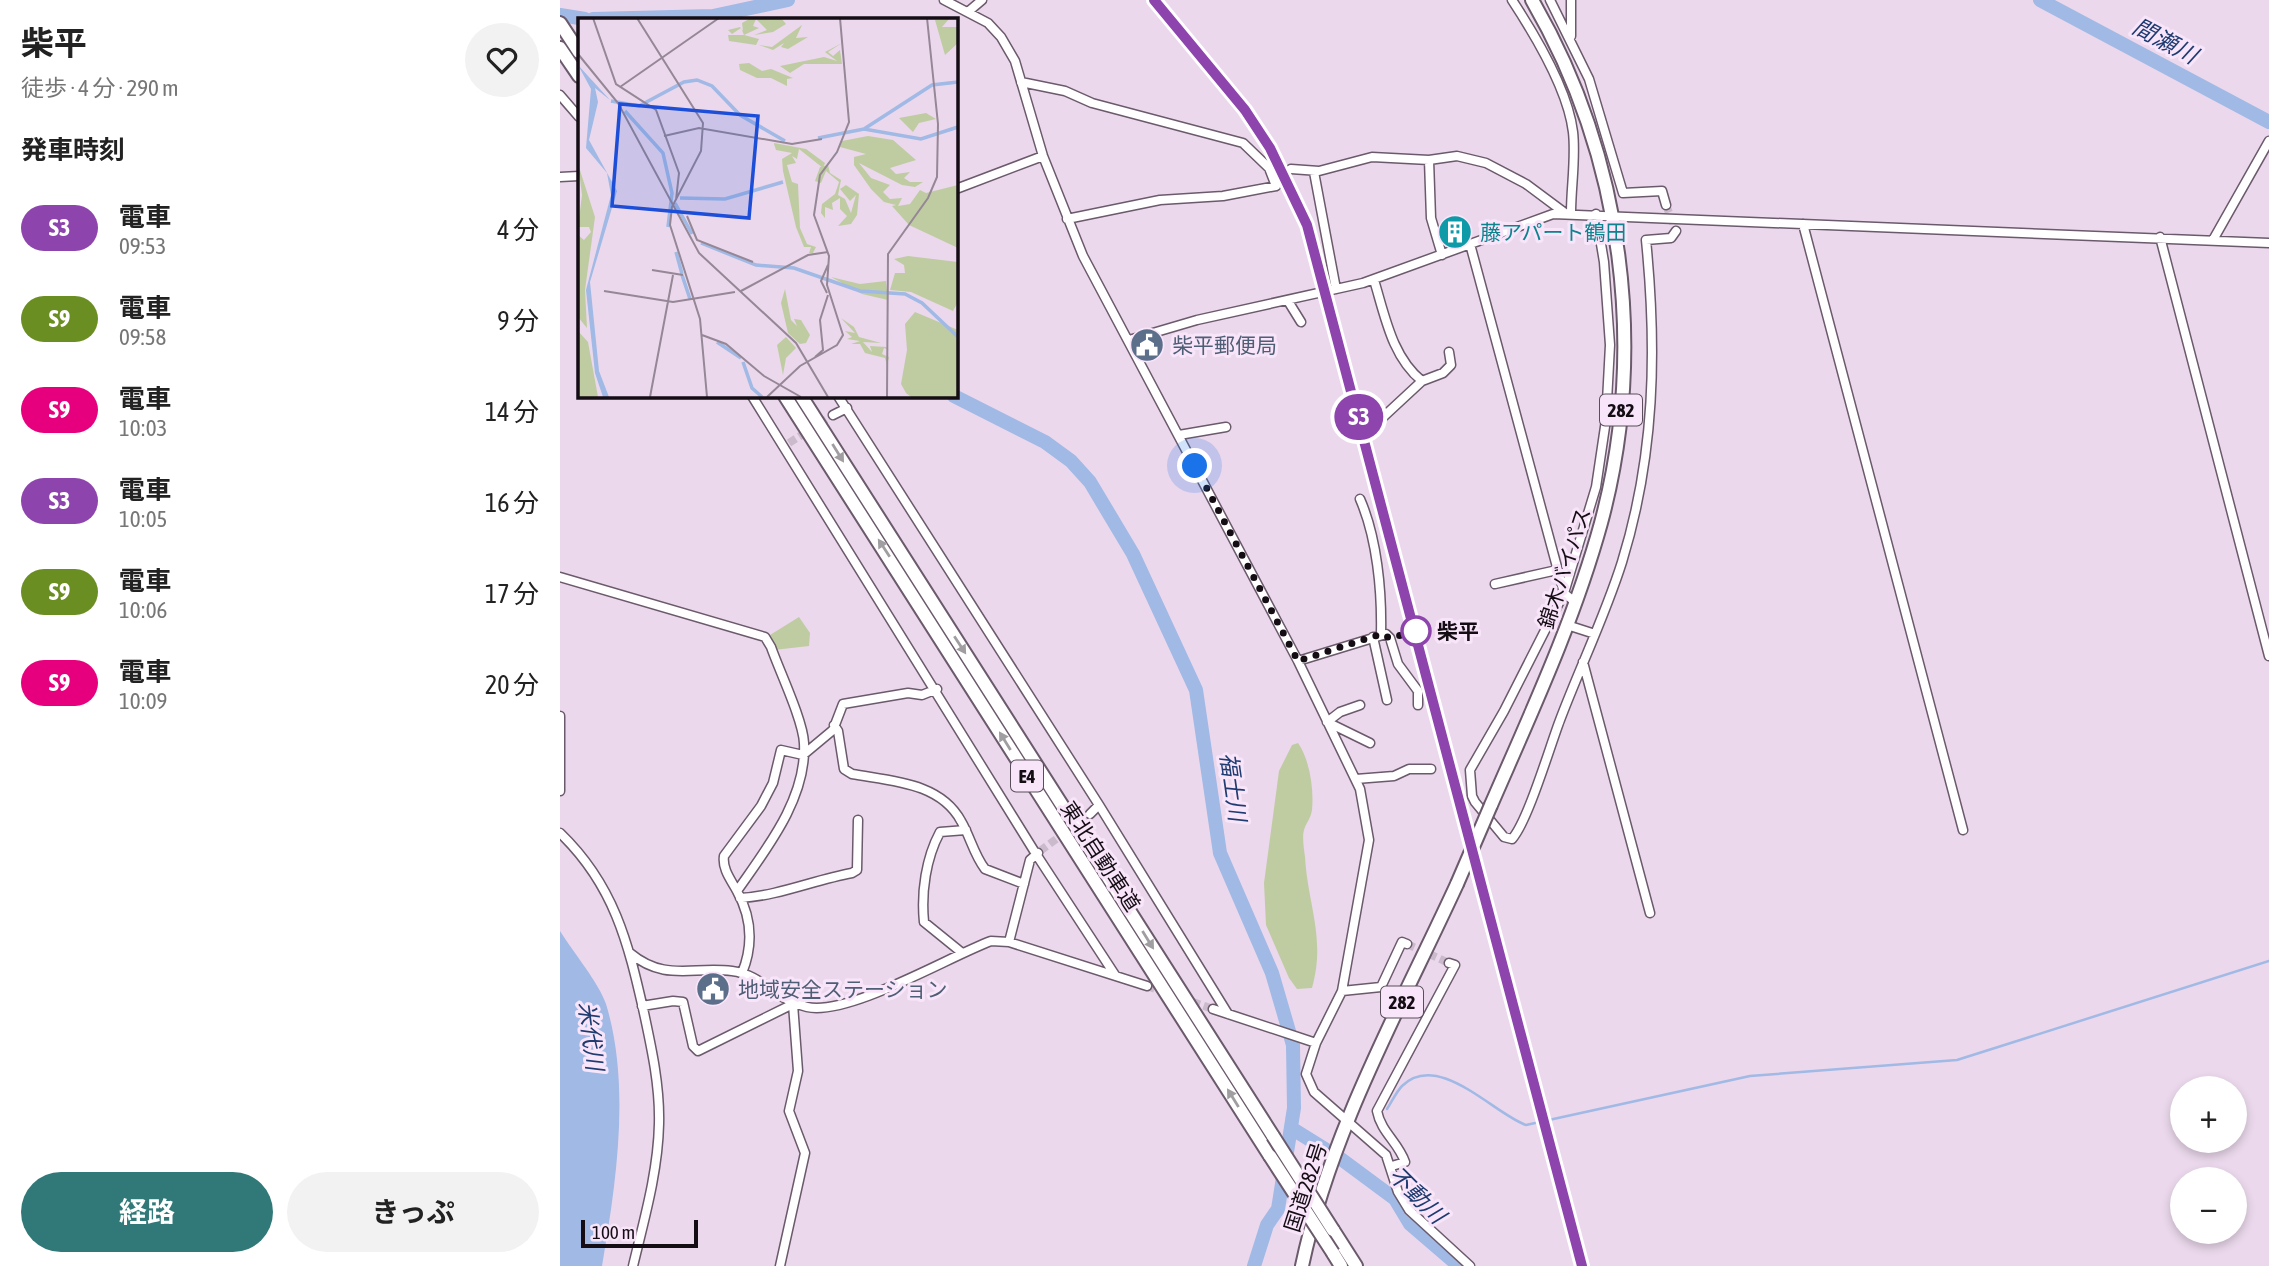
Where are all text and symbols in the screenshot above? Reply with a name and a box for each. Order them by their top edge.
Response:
water label: 間瀬川 [2128,13,2204,70]
inset map [578,18,957,397]
button: heart [465,23,539,97]
text: 柴平 [21,24,87,62]
text: 徒歩 · 4 分 · 290 m [21,75,179,101]
text: 発車時刻 [21,135,125,165]
text: 電車 [119,202,171,232]
building icon: 藤アパート鶴田 [1436,213,1474,251]
text: S3 [49,214,70,241]
text: 4 分 [497,215,539,245]
place label: 藤アパート鶴田 [1480,220,1627,244]
text: 09:53 [119,233,166,259]
text: 電車 [119,293,171,323]
text: S9 [49,305,70,332]
text: 9 分 [497,306,539,336]
text: 09:58 [119,324,166,350]
public building icon: 柴平郵便局 [1128,326,1166,364]
place label: 柴平郵便局 [1172,333,1277,357]
text: 電車 [119,384,171,414]
line badge: S3 [1328,394,1390,440]
road number: 282 [1600,394,1642,426]
text: S9 [49,396,70,423]
text: 14 分 [485,397,539,427]
text: S3 [1348,403,1370,430]
text: 10:03 [119,415,167,441]
one-way arrow [831,443,844,463]
your location [1177,448,1212,483]
text: 電車 [119,475,171,505]
text: S3 [49,487,70,514]
text: 16 分 [485,488,539,518]
street label: 錦木バイパス [1533,505,1595,631]
text: 10:05 [119,506,167,532]
one-way arrow [878,539,891,558]
text: 電車 [119,566,171,596]
text: S9 [49,578,70,605]
text: 17 分 [485,579,539,609]
text: 10:06 [119,597,167,623]
marker: 柴平 [1401,616,1431,646]
place label: 柴平 [1437,619,1479,643]
one-way arrow [954,635,967,655]
text: 電車 [119,657,171,687]
text: S9 [49,669,70,696]
text: 20 分 [485,670,539,700]
text: 10:09 [119,688,167,714]
one-way arrow [999,731,1012,751]
water label: 福士川 [1215,751,1251,826]
road number: E4 [1011,761,1043,792]
street label: 東北自動車道 [1057,797,1145,915]
one-way arrow [1141,931,1154,950]
public building icon: 地域安全ステーション [694,970,732,1008]
place label: 地域安全ステーション [738,977,948,1001]
road number: 282 [1381,986,1423,1018]
water label: 米代川 [574,1000,608,1075]
map controls [2170,1076,2247,1244]
button: + [2170,1076,2247,1153]
one-way arrow [1227,1088,1240,1108]
street label: 国道282号 [1279,1139,1331,1235]
water label: 不動川 [1383,1161,1453,1231]
button: − [2170,1167,2247,1244]
button: 経路 [21,1172,273,1252]
button: きっぷ [287,1172,539,1252]
scale bar [581,1217,698,1249]
text: 100 m [592,1221,635,1243]

